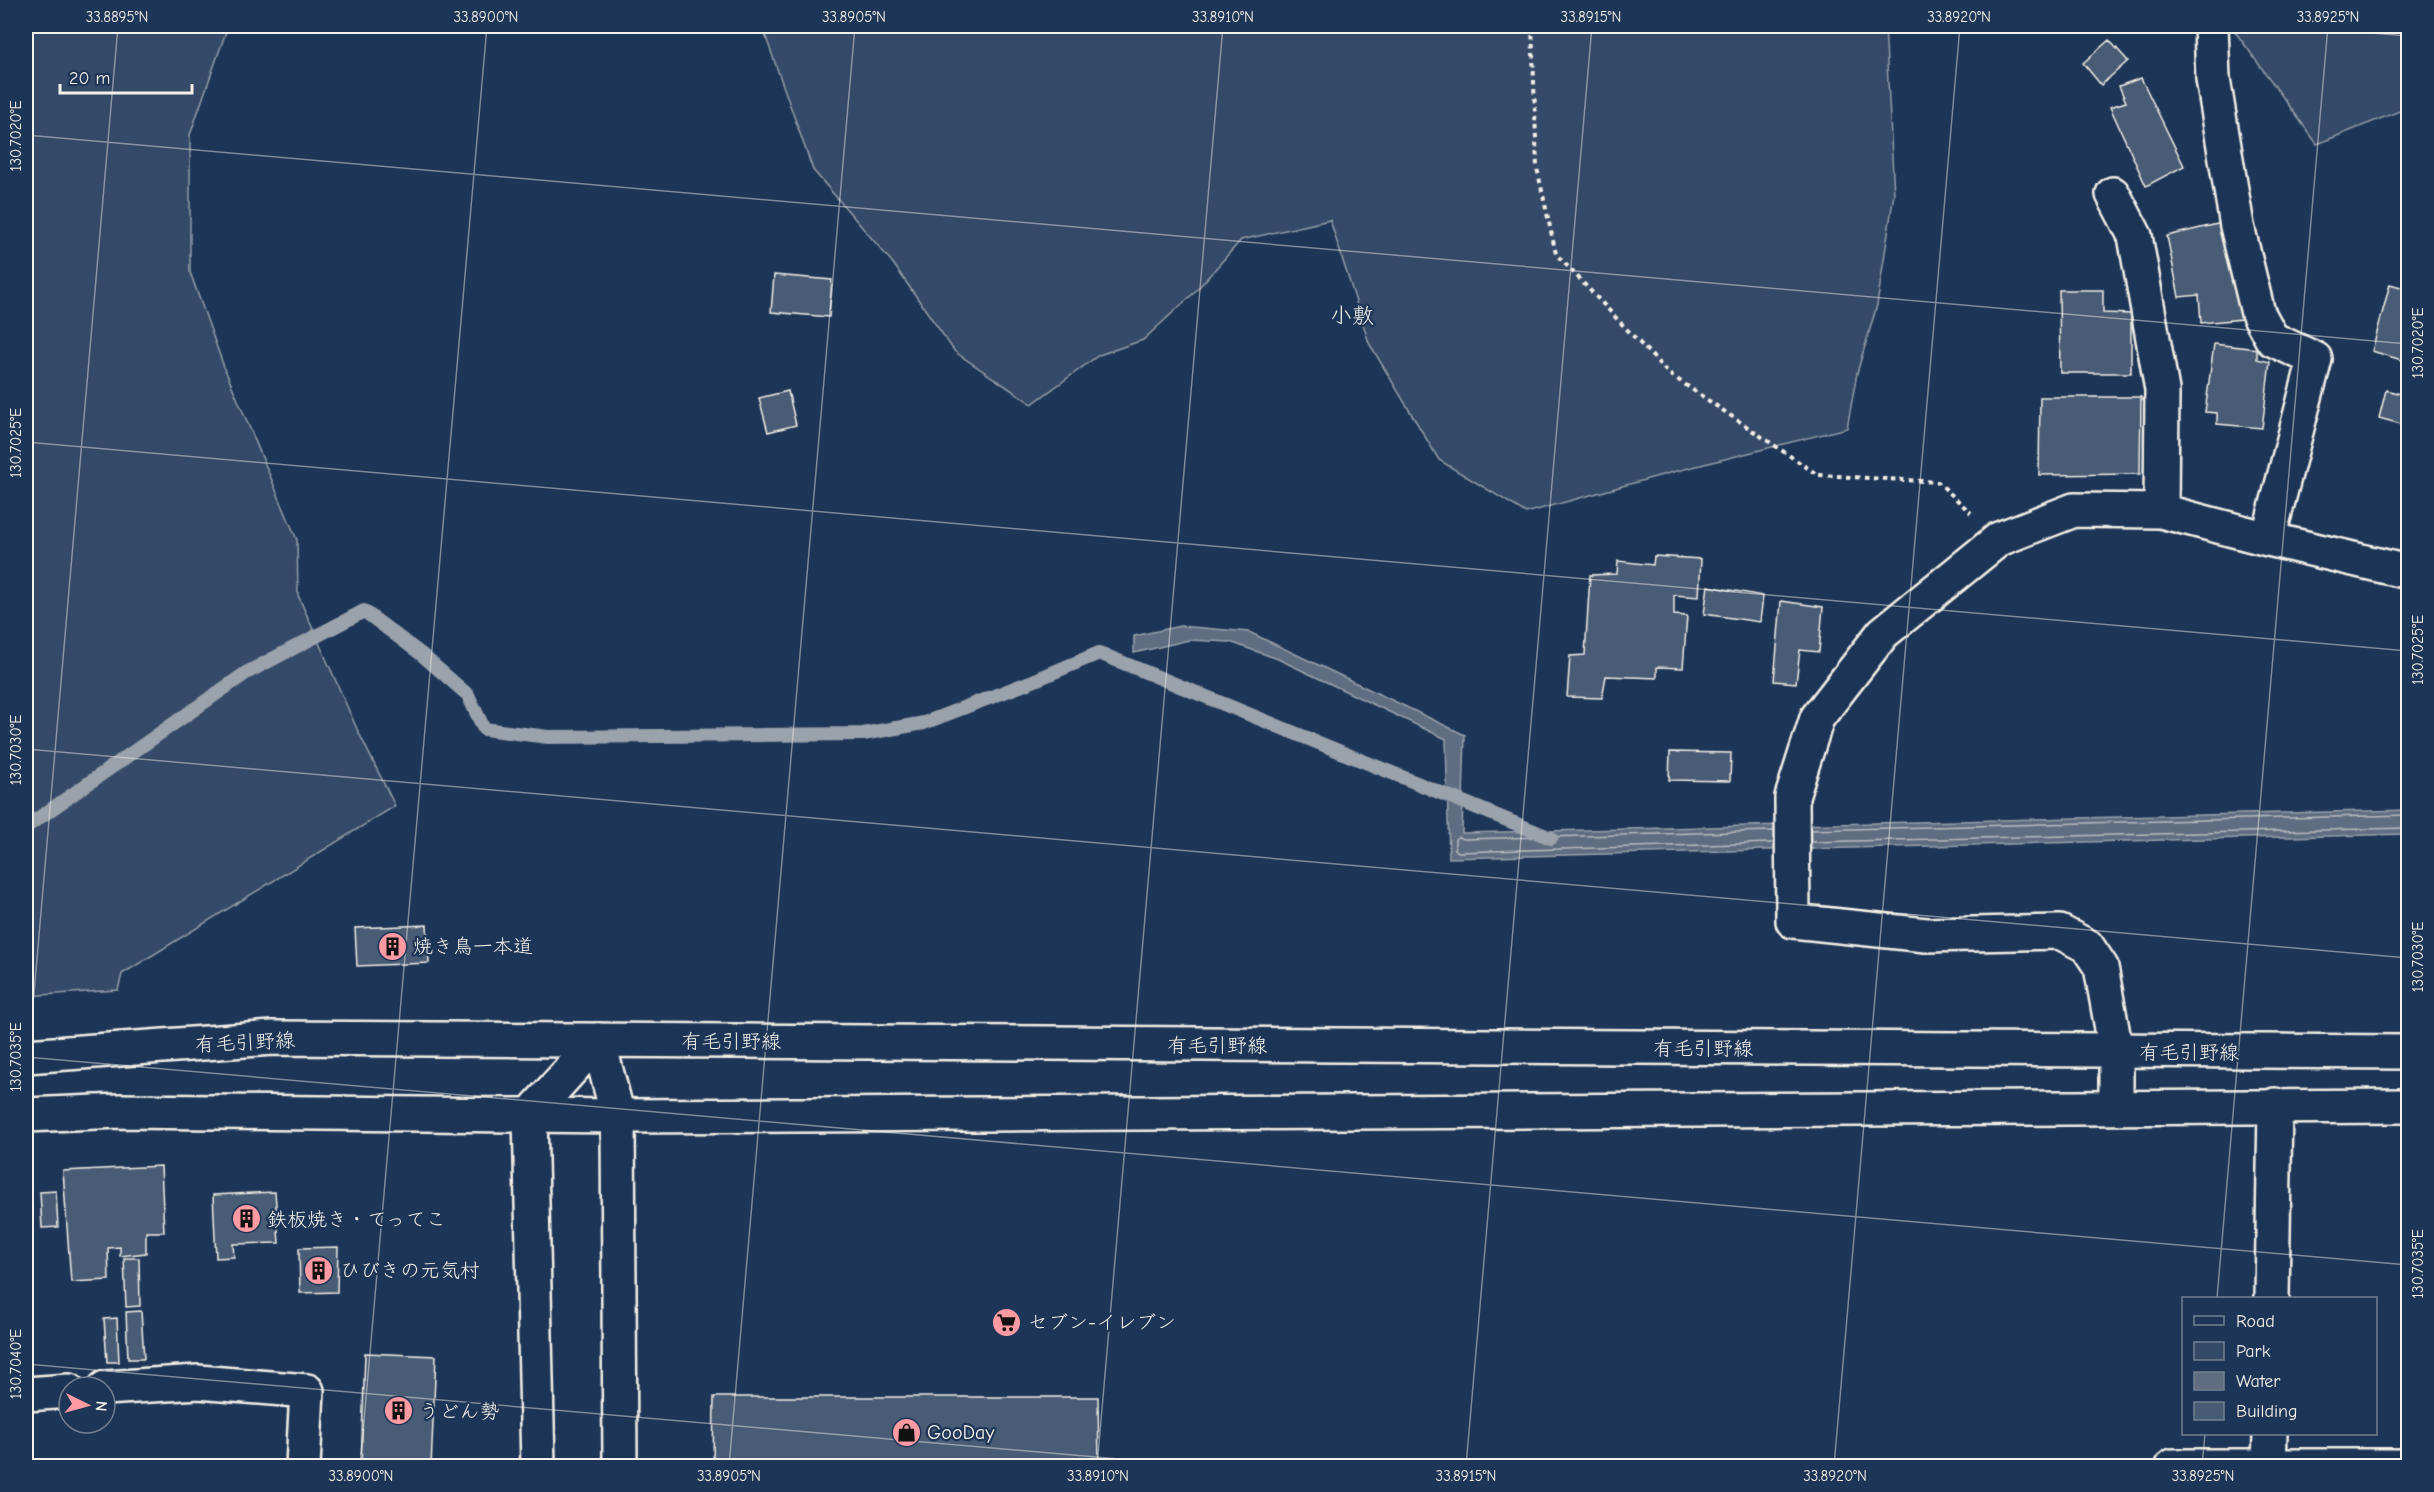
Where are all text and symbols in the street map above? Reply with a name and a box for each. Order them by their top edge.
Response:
text: 33.8895°N [86,8,148,26]
text: 33.8900°N [453,8,519,26]
text: 33.8905°N [822,8,886,26]
text: 33.8910°N [1192,8,1254,26]
text: 33.8915°N [1561,8,1621,26]
text: 33.8920°N [1927,8,1991,26]
text: 33.8925°N [2297,8,2359,26]
scale bar [60,57,192,95]
text: 20 m [69,68,110,89]
text: 130.7020°E [7,101,25,171]
district label: 小敷 [1330,303,1374,329]
text: 130.7020°E [2409,308,2427,378]
text: 130.7025°E [7,408,25,478]
text: 130.7025°E [2409,615,2427,685]
text: 130.7030°E [7,715,25,785]
text: 130.7030°E [2409,922,2427,992]
building icon: 焼き鳥一本道 [376,930,408,962]
place label: 焼き鳥一本道 [413,935,533,958]
text: 130.7035°E [7,1022,25,1092]
street label: 有毛引野線 [194,1028,296,1057]
street label: 有毛引野線 [681,1030,781,1053]
street label: 有毛引野線 [1167,1034,1267,1057]
street label: 有毛引野線 [1653,1037,1753,1060]
street label: 有毛引野線 [2139,1041,2239,1064]
building icon: 鉄板焼き・てってこ [230,1203,262,1235]
place label: 鉄板焼き・てってこ [267,1208,446,1231]
text: 130.7035°E [2409,1229,2427,1299]
building icon: ひびきの元気村 [303,1254,335,1286]
place label: ひびきの元気村 [340,1259,480,1282]
legend [2182,1297,2377,1435]
supermarket icon: セブン-イレブン [991,1306,1023,1338]
place label: セブン-イレブン [1028,1311,1176,1334]
text: Road [2236,1311,2275,1332]
text: 130.7040°E [7,1329,25,1399]
text: Park [2236,1341,2271,1362]
text: Water [2236,1371,2281,1392]
north arrow [57,1375,117,1435]
building icon: うどん勢 [382,1395,414,1427]
text: N [92,1400,110,1412]
place label: うどん勢 [419,1400,499,1423]
text: Building [2236,1401,2298,1422]
shop icon: GooDay [890,1416,922,1448]
place label: GooDay [927,1421,994,1444]
text: 33.8900°N [328,1467,394,1485]
text: 33.8905°N [697,1467,761,1485]
text: 33.8910°N [1067,1467,1129,1485]
text: 33.8915°N [1436,1467,1496,1485]
text: 33.8920°N [1803,1467,1867,1485]
text: 33.8925°N [2172,1467,2234,1485]

